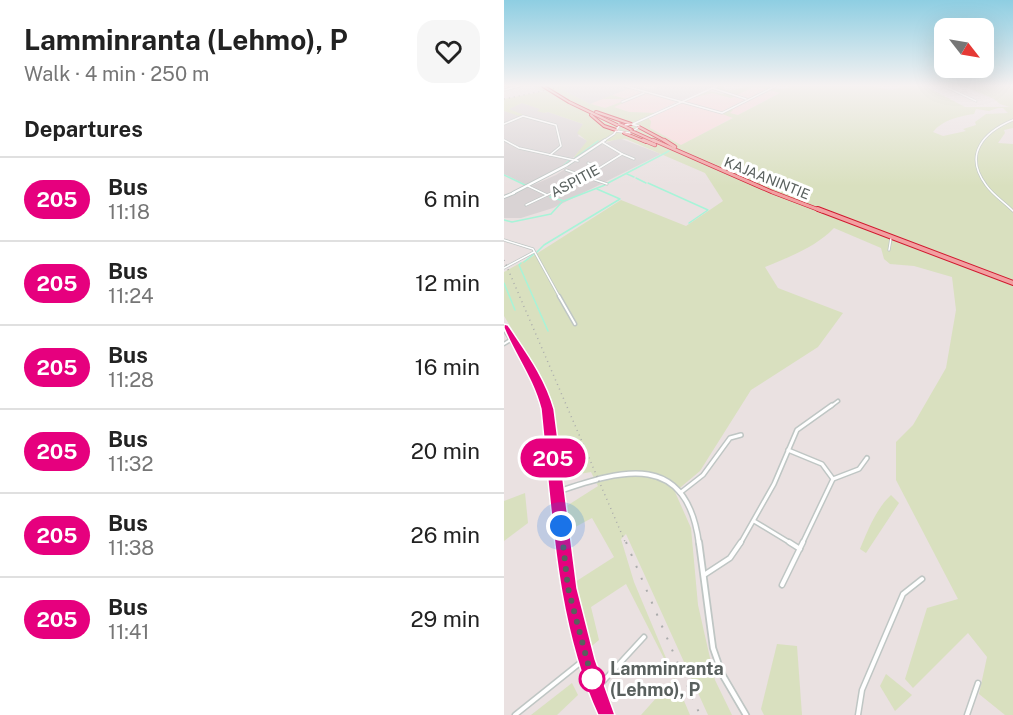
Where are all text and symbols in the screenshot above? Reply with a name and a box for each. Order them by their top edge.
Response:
north arrow [934,18,994,78]
map controls [934,18,994,78]
button: heart [417,20,480,83]
text: Lamminranta (Lehmo), P [24,23,348,56]
text: Walk · 4 min · 250 m [24,62,209,86]
text: Departures [24,116,143,142]
street label: KAJAANINTIE [722,154,812,202]
street label: ASPITIE [548,162,602,200]
text: Bus [108,174,148,200]
text: 6 min [424,186,480,212]
text: 205 [36,187,78,212]
text: 11:18 [108,200,150,224]
text: Bus [108,258,148,284]
text: 12 min [415,270,480,296]
text: 205 [36,271,78,296]
text: 11:24 [108,284,154,308]
text: Bus [108,342,148,368]
text: 16 min [415,354,480,380]
text: 205 [36,355,78,380]
text: 11:28 [108,368,154,392]
text: Bus [108,426,148,452]
text: 20 min [411,438,480,464]
line badge: 205 [518,438,588,478]
text: 205 [36,439,78,464]
text: 205 [532,446,574,471]
text: 11:32 [108,452,153,476]
text: Bus [108,510,148,536]
your location [546,511,576,541]
text: 26 min [411,522,480,548]
text: 205 [36,523,78,548]
text: 11:38 [108,536,154,560]
text: Bus [108,594,148,620]
text: 29 min [410,606,480,632]
text: 205 [36,607,78,632]
text: 11:41 [108,620,149,644]
place label: Lamminranta (Lehmo), P [610,658,724,700]
marker: Lamminranta (Lehmo), P [579,666,605,692]

